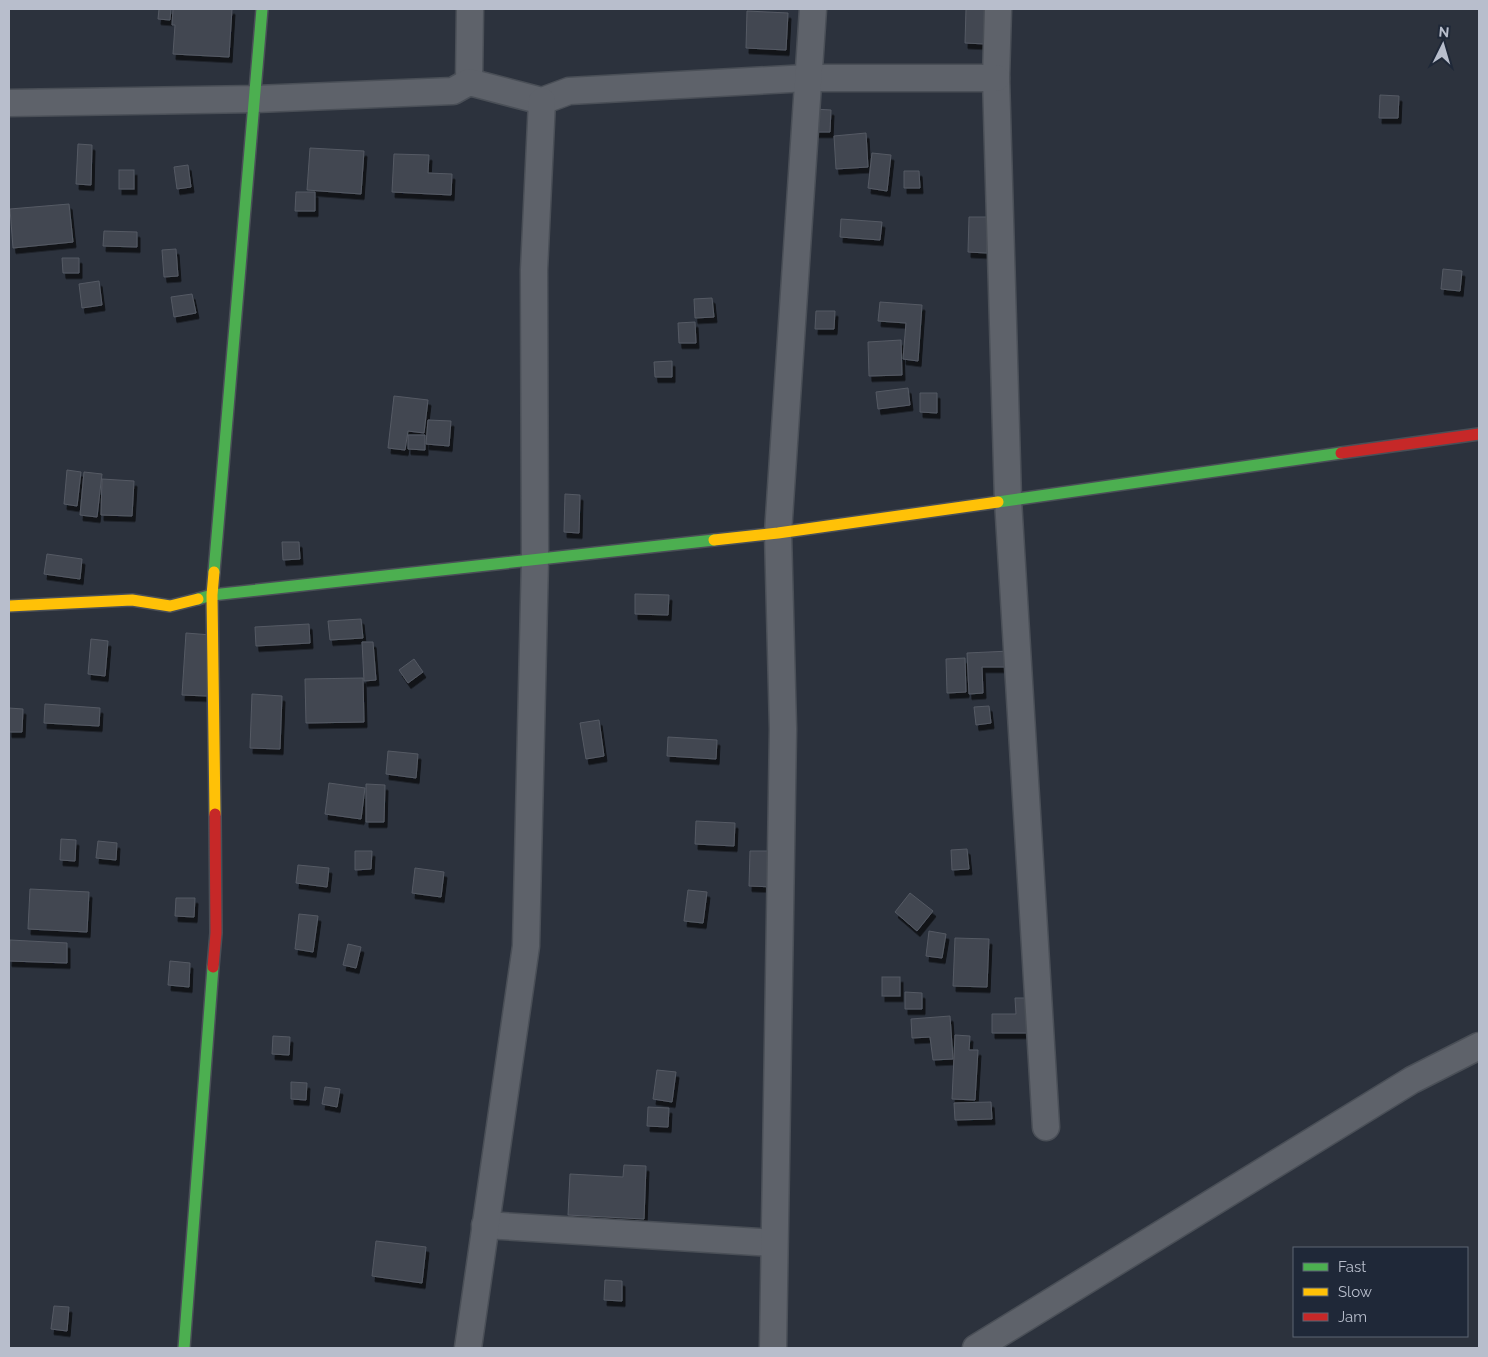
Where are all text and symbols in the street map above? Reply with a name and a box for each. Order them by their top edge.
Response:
north arrow [1418,20,1468,70]
text: N [1438,24,1450,40]
legend [1293,1247,1468,1337]
text: Fast [1338,1258,1366,1276]
text: Slow [1338,1283,1372,1301]
text: Jam [1338,1308,1367,1326]

